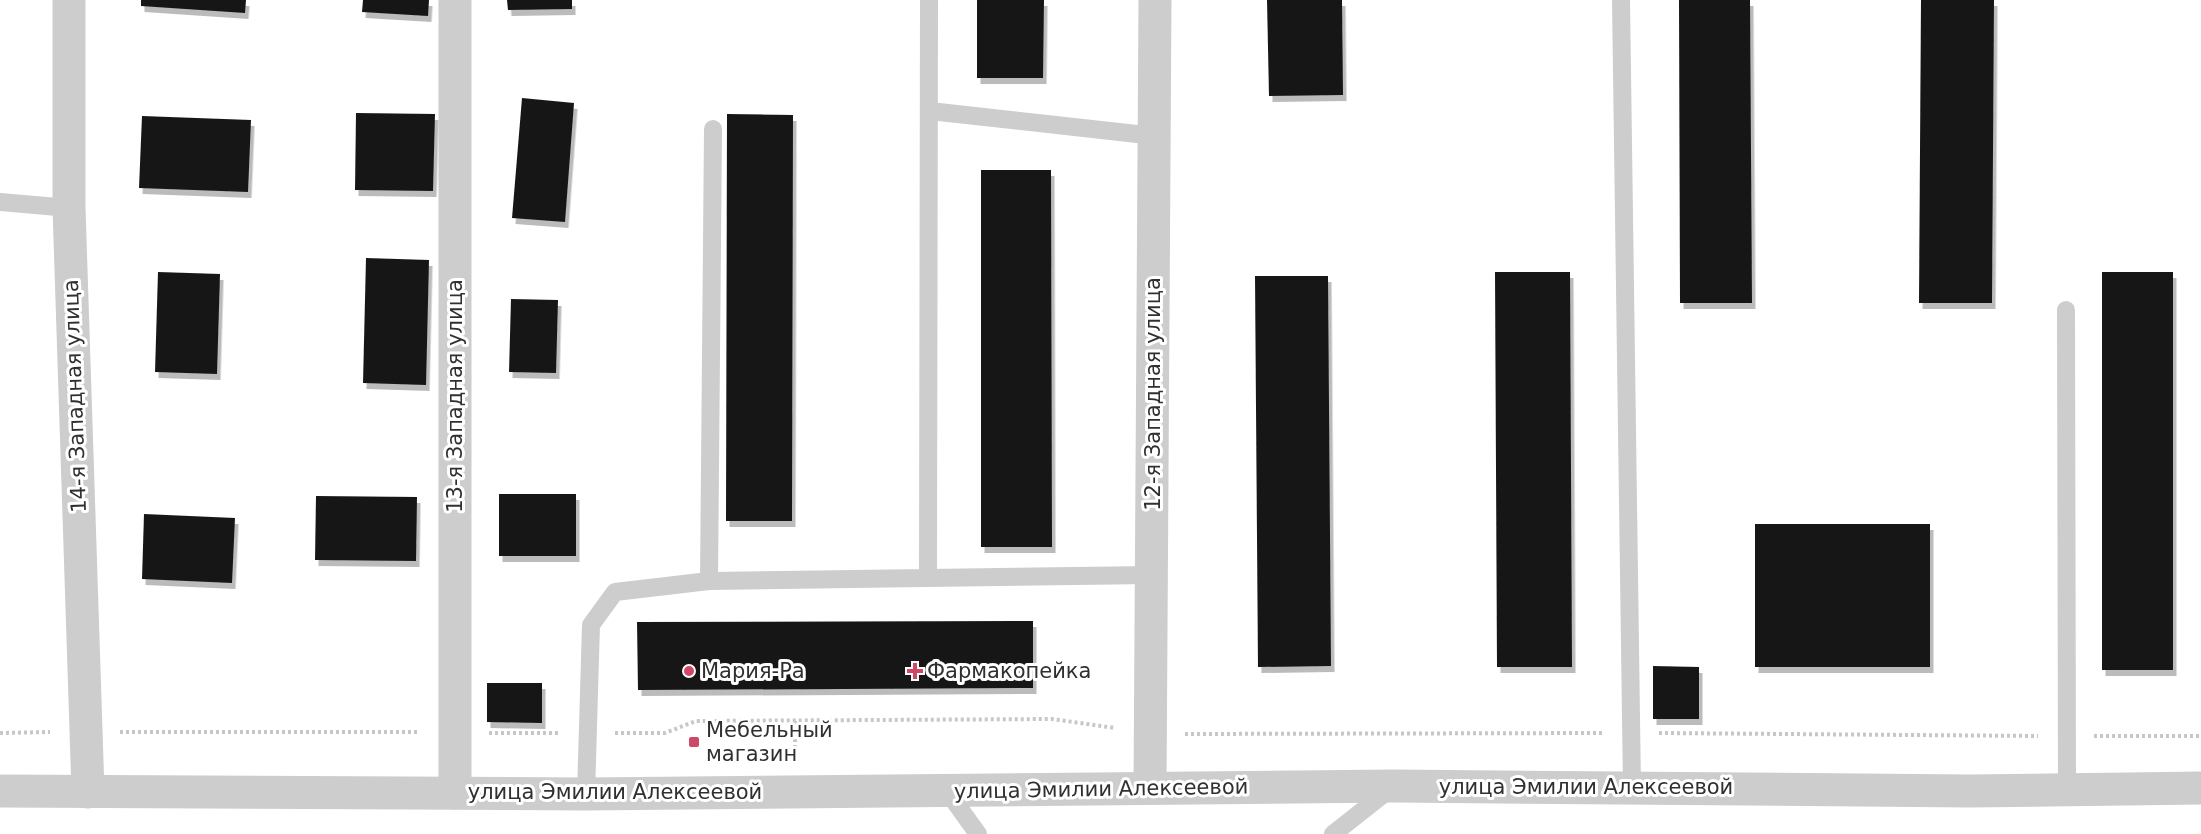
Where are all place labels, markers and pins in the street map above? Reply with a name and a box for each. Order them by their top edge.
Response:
place label: Мария-Ра [701,659,805,683]
place label: Фармакопейка [927,659,1091,683]
marker: Мария-Ра [682,664,696,678]
marker: Фармакопейка [908,664,922,678]
place label: Мебельный магазин [706,718,833,766]
marker: Мебельный магазин [687,735,701,749]

